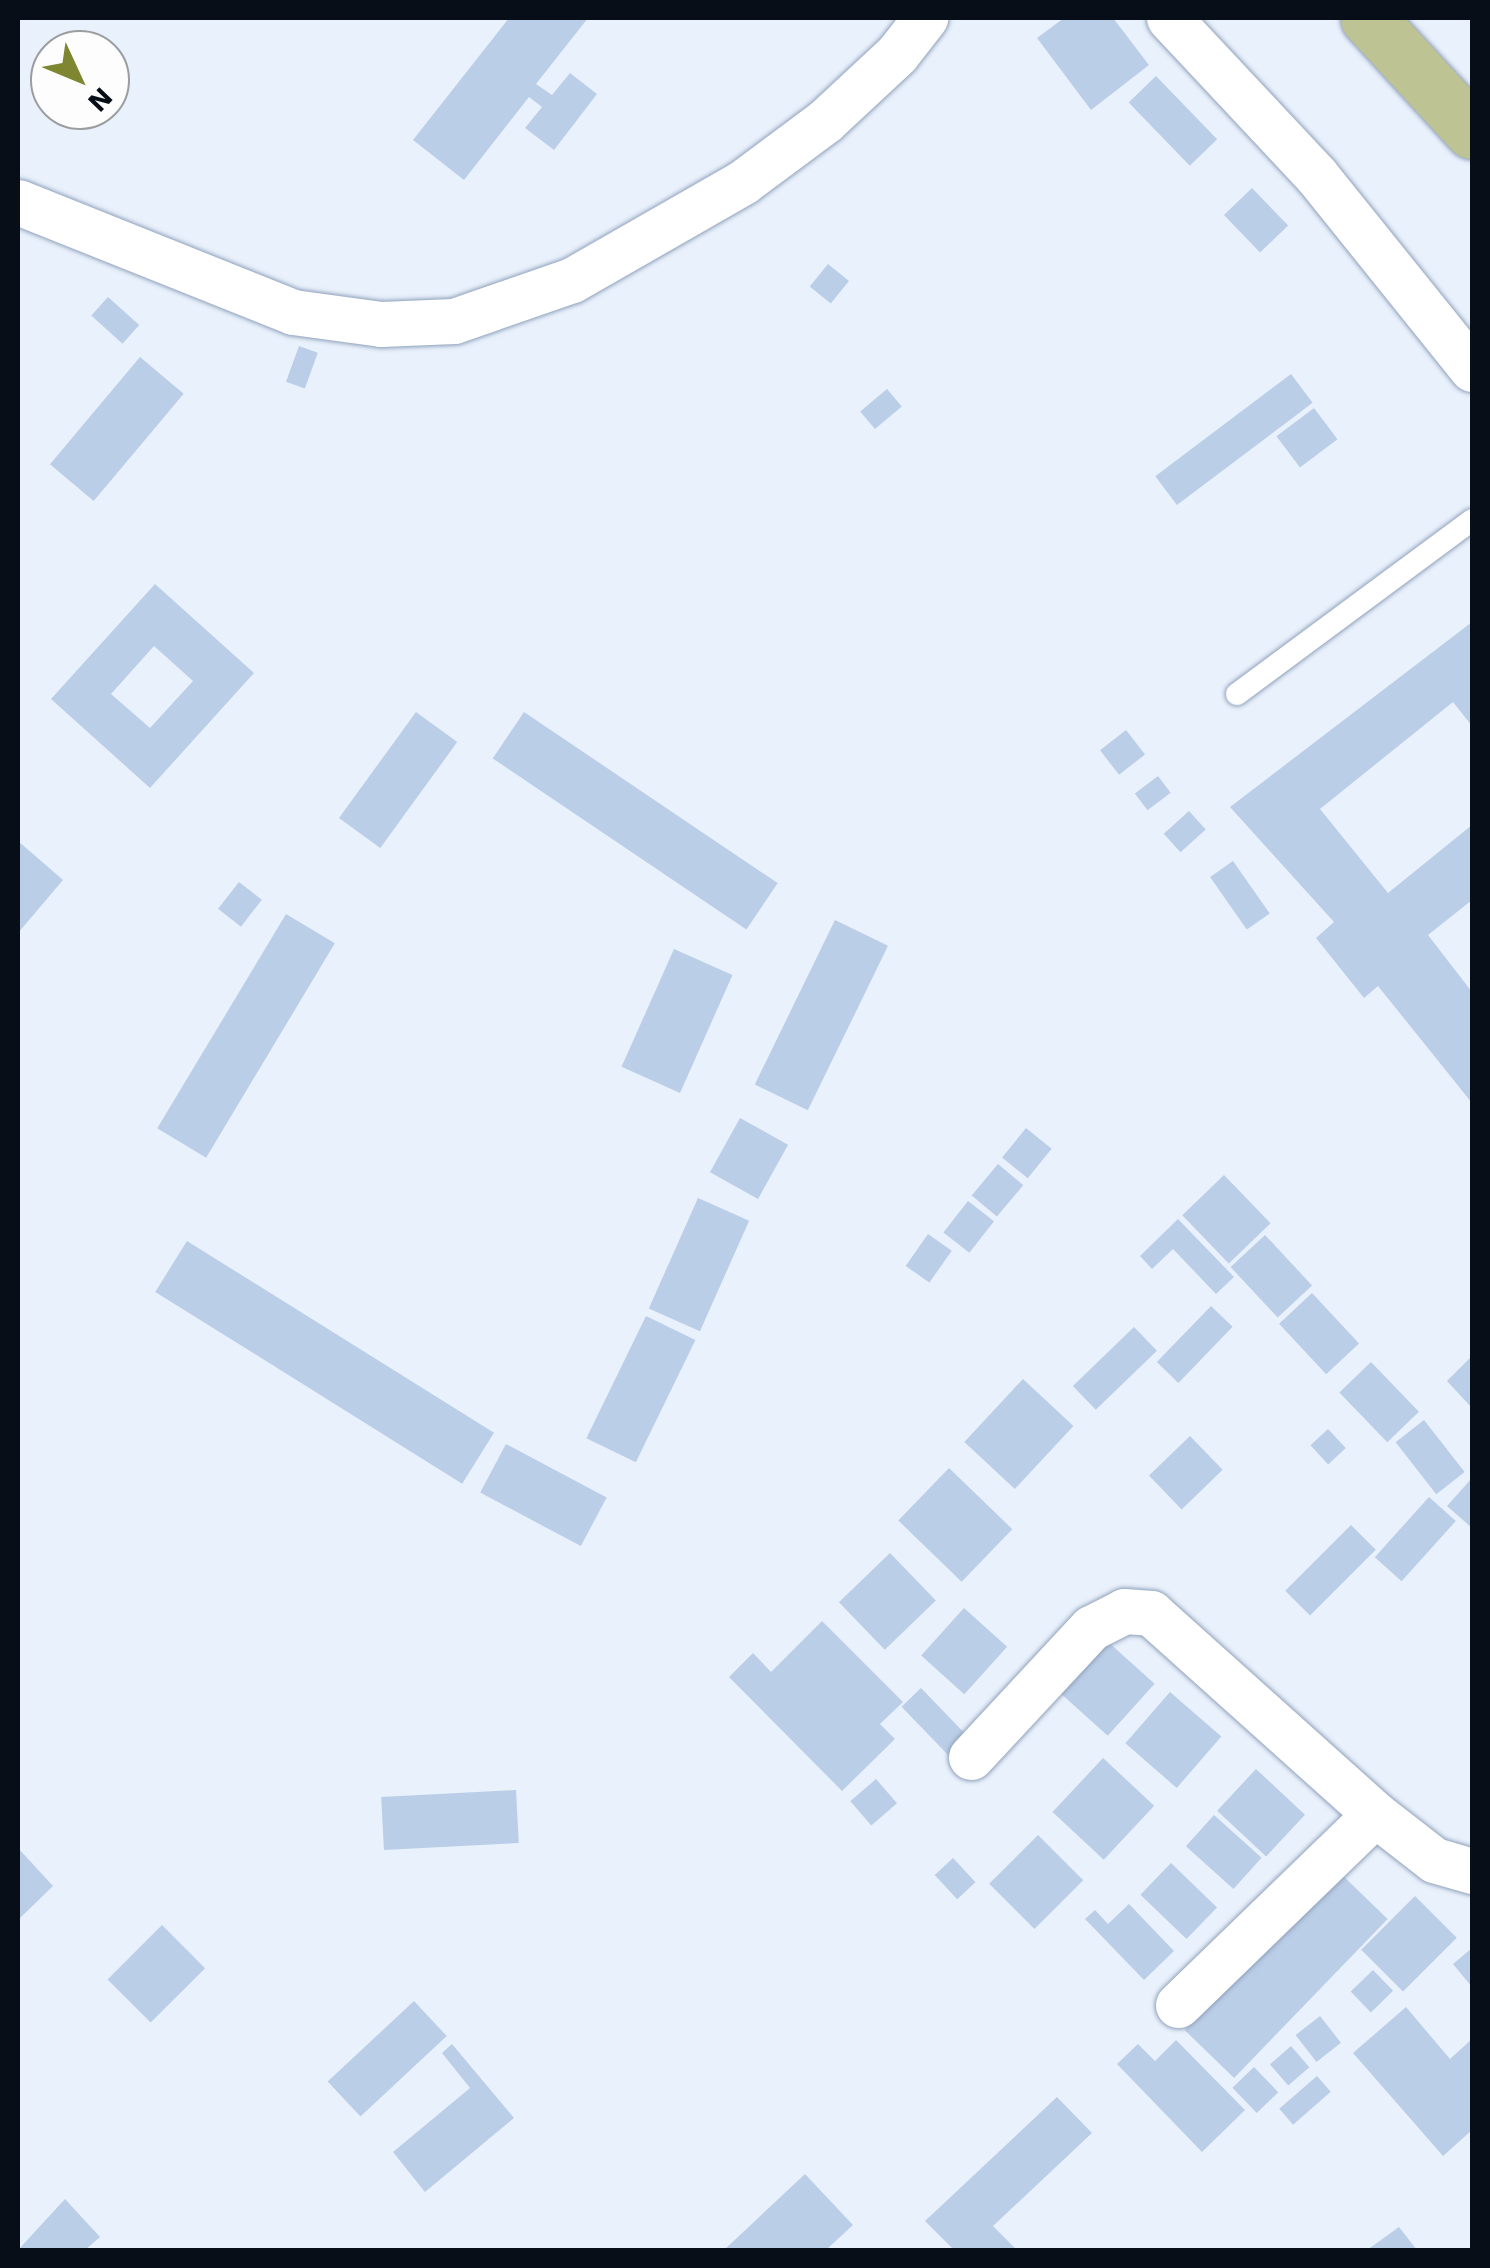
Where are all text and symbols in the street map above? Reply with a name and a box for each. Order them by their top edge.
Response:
north arrow [30,30,130,130]
text: N [81,81,120,119]

